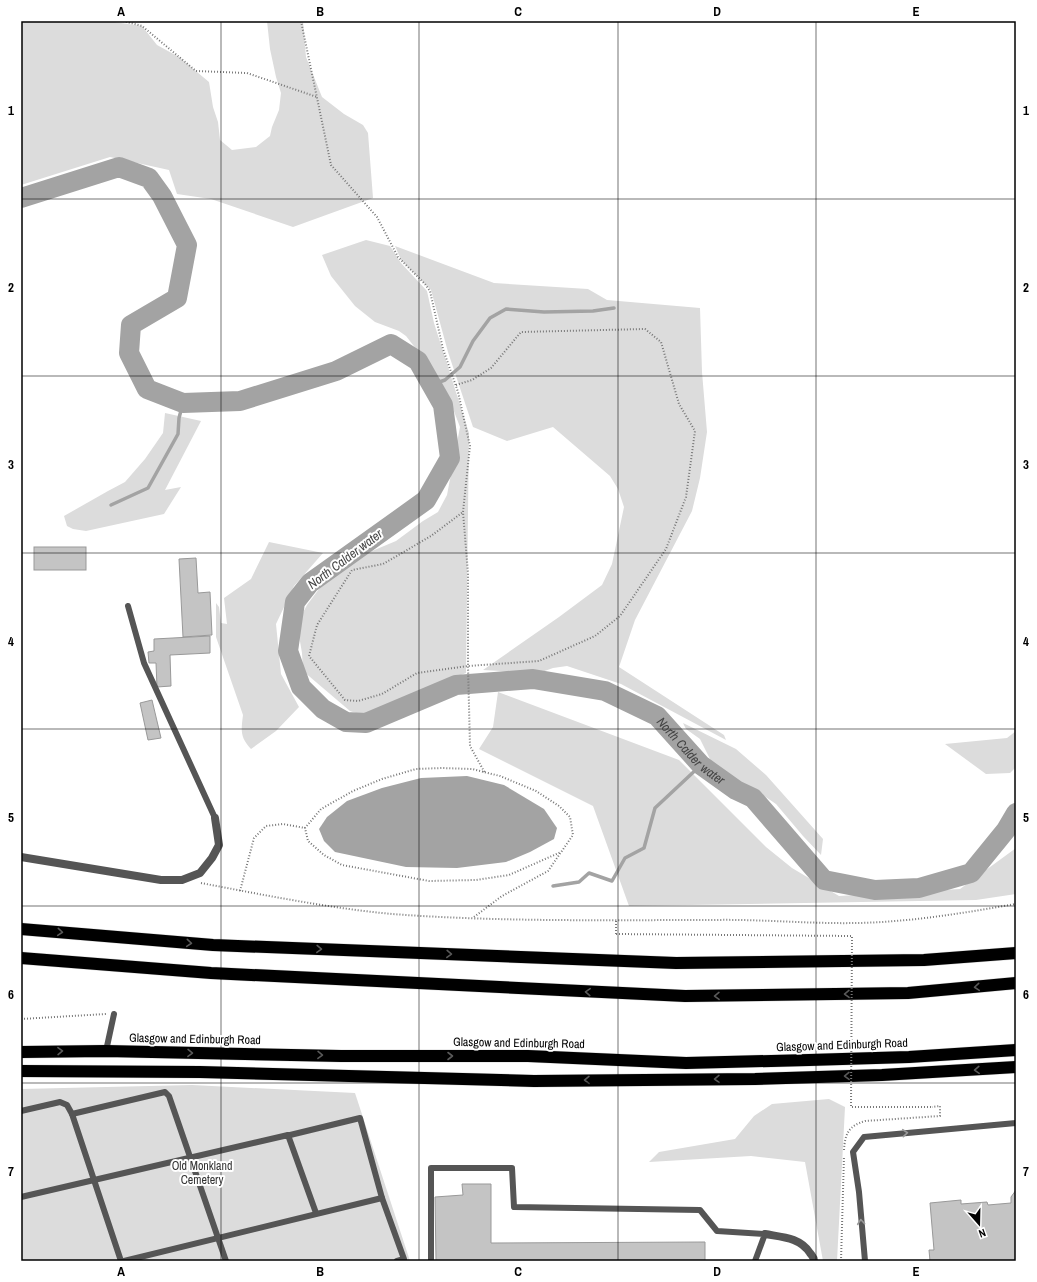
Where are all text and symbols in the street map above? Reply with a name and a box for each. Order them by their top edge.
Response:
text: A [117,3,125,20]
text: B [316,3,324,20]
text: C [514,3,522,20]
text: D [713,3,721,20]
text: E [912,3,920,20]
text: 1 [8,102,14,119]
text: 1 [1023,102,1029,119]
text: 2 [8,279,14,296]
text: 2 [1023,279,1029,296]
text: 3 [8,456,14,473]
text: 3 [1023,456,1029,473]
water label: North Calder water [304,525,386,593]
text: 4 [8,633,14,650]
text: 4 [1023,633,1029,650]
water label: North Calder water [653,713,729,788]
text: 5 [8,809,14,826]
text: 5 [1023,809,1029,826]
one-way arrow [57,927,63,936]
one-way arrow [186,938,192,947]
one-way arrow [316,945,322,953]
one-way arrow [446,950,452,958]
one-way arrow [974,982,980,991]
text: 6 [8,986,14,1003]
text: 6 [1023,986,1029,1003]
one-way arrow [585,987,591,996]
one-way arrow [844,990,850,998]
one-way arrow [714,992,720,1000]
street label: Glasgow and Edinburgh Road [129,1030,261,1048]
street label: Glasgow and Edinburgh Road [453,1034,585,1052]
street label: Glasgow and Edinburgh Road [776,1035,908,1055]
one-way arrow [57,1047,63,1055]
one-way arrow [187,1048,193,1057]
one-way arrow [317,1051,323,1060]
one-way arrow [447,1052,453,1060]
one-way arrow [974,1065,980,1074]
one-way arrow [844,1072,850,1080]
one-way arrow [714,1075,720,1083]
one-way arrow [584,1076,590,1084]
one-way arrow [902,1129,908,1138]
park label: Old Monkland Cemetery [172,1158,232,1188]
text: 7 [8,1163,14,1180]
text: 7 [1023,1163,1029,1180]
north arrow [959,1204,999,1244]
one-way arrow [857,1219,866,1225]
text: N [977,1226,988,1241]
text: A [117,1263,125,1280]
text: B [316,1263,324,1280]
text: C [514,1263,522,1280]
text: D [713,1263,721,1280]
text: E [912,1263,920,1280]

